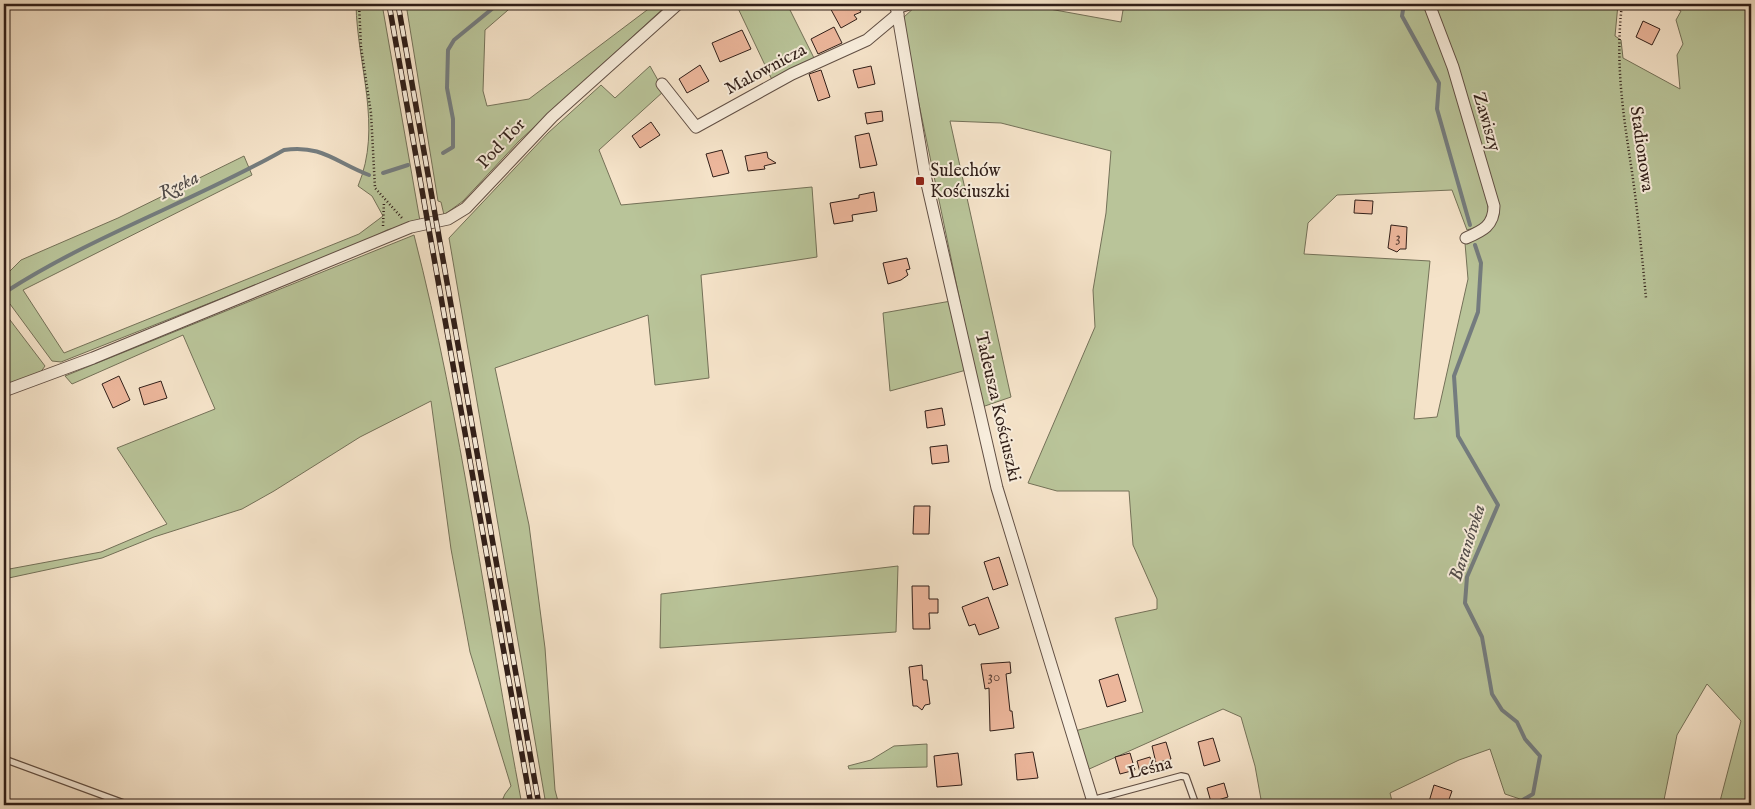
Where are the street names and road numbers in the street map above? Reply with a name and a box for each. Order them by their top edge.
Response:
street label: Malownicza [721,39,811,101]
street label: Zawiszy [1467,90,1505,154]
street label: Stadionowa [1624,105,1658,193]
street label: Pod Tor [473,114,531,174]
street label: Tadeusza Kościuszki [969,330,1025,484]
street label: Leśna [1125,752,1175,786]

